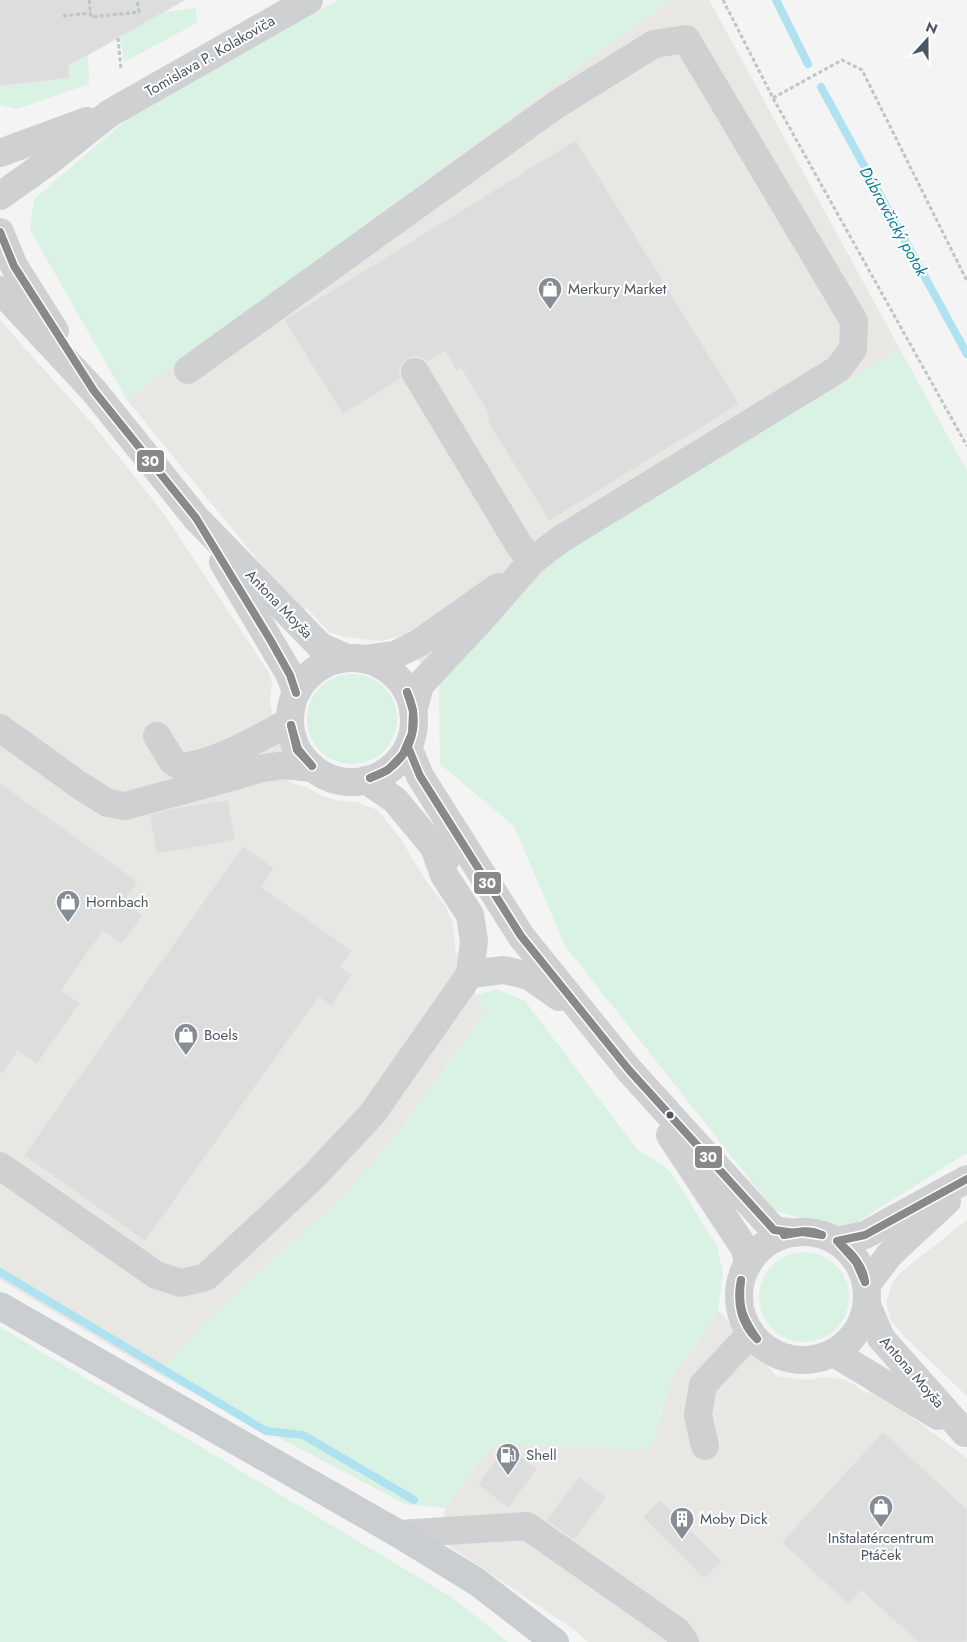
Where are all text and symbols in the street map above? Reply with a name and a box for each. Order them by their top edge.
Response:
street label: Tomislava P. Kolakoviča [141,10,279,102]
north arrow [902,15,952,65]
text: N [923,17,940,39]
water label: Dúbravčický potok [854,162,934,281]
shop icon: Merkury Market [537,276,563,310]
place label: Merkury Market [568,278,667,300]
line badge: 30 [136,449,165,473]
text: 30 [141,451,159,471]
street label: Antona Moyša [240,564,318,644]
line badge: 30 [473,871,502,895]
text: 30 [478,873,496,893]
shop icon: Hornbach [55,889,81,923]
place label: Hornbach [86,891,149,913]
shop icon: Boels [173,1022,199,1056]
place label: Boels [204,1024,238,1046]
unlabelled marker [665,1110,675,1120]
line badge: 30 [694,1145,723,1169]
text: 30 [699,1147,717,1167]
street label: Antona Moyša [874,1331,950,1413]
fuel station icon: Shell [495,1442,521,1476]
place label: Shell [526,1444,557,1466]
shop icon: Inštalatércentrum Ptáček [868,1494,894,1528]
building icon: Moby Dick [669,1506,695,1540]
place label: Moby Dick [700,1508,768,1530]
place label: Inštalatércentrum Ptáček [828,1527,934,1566]

